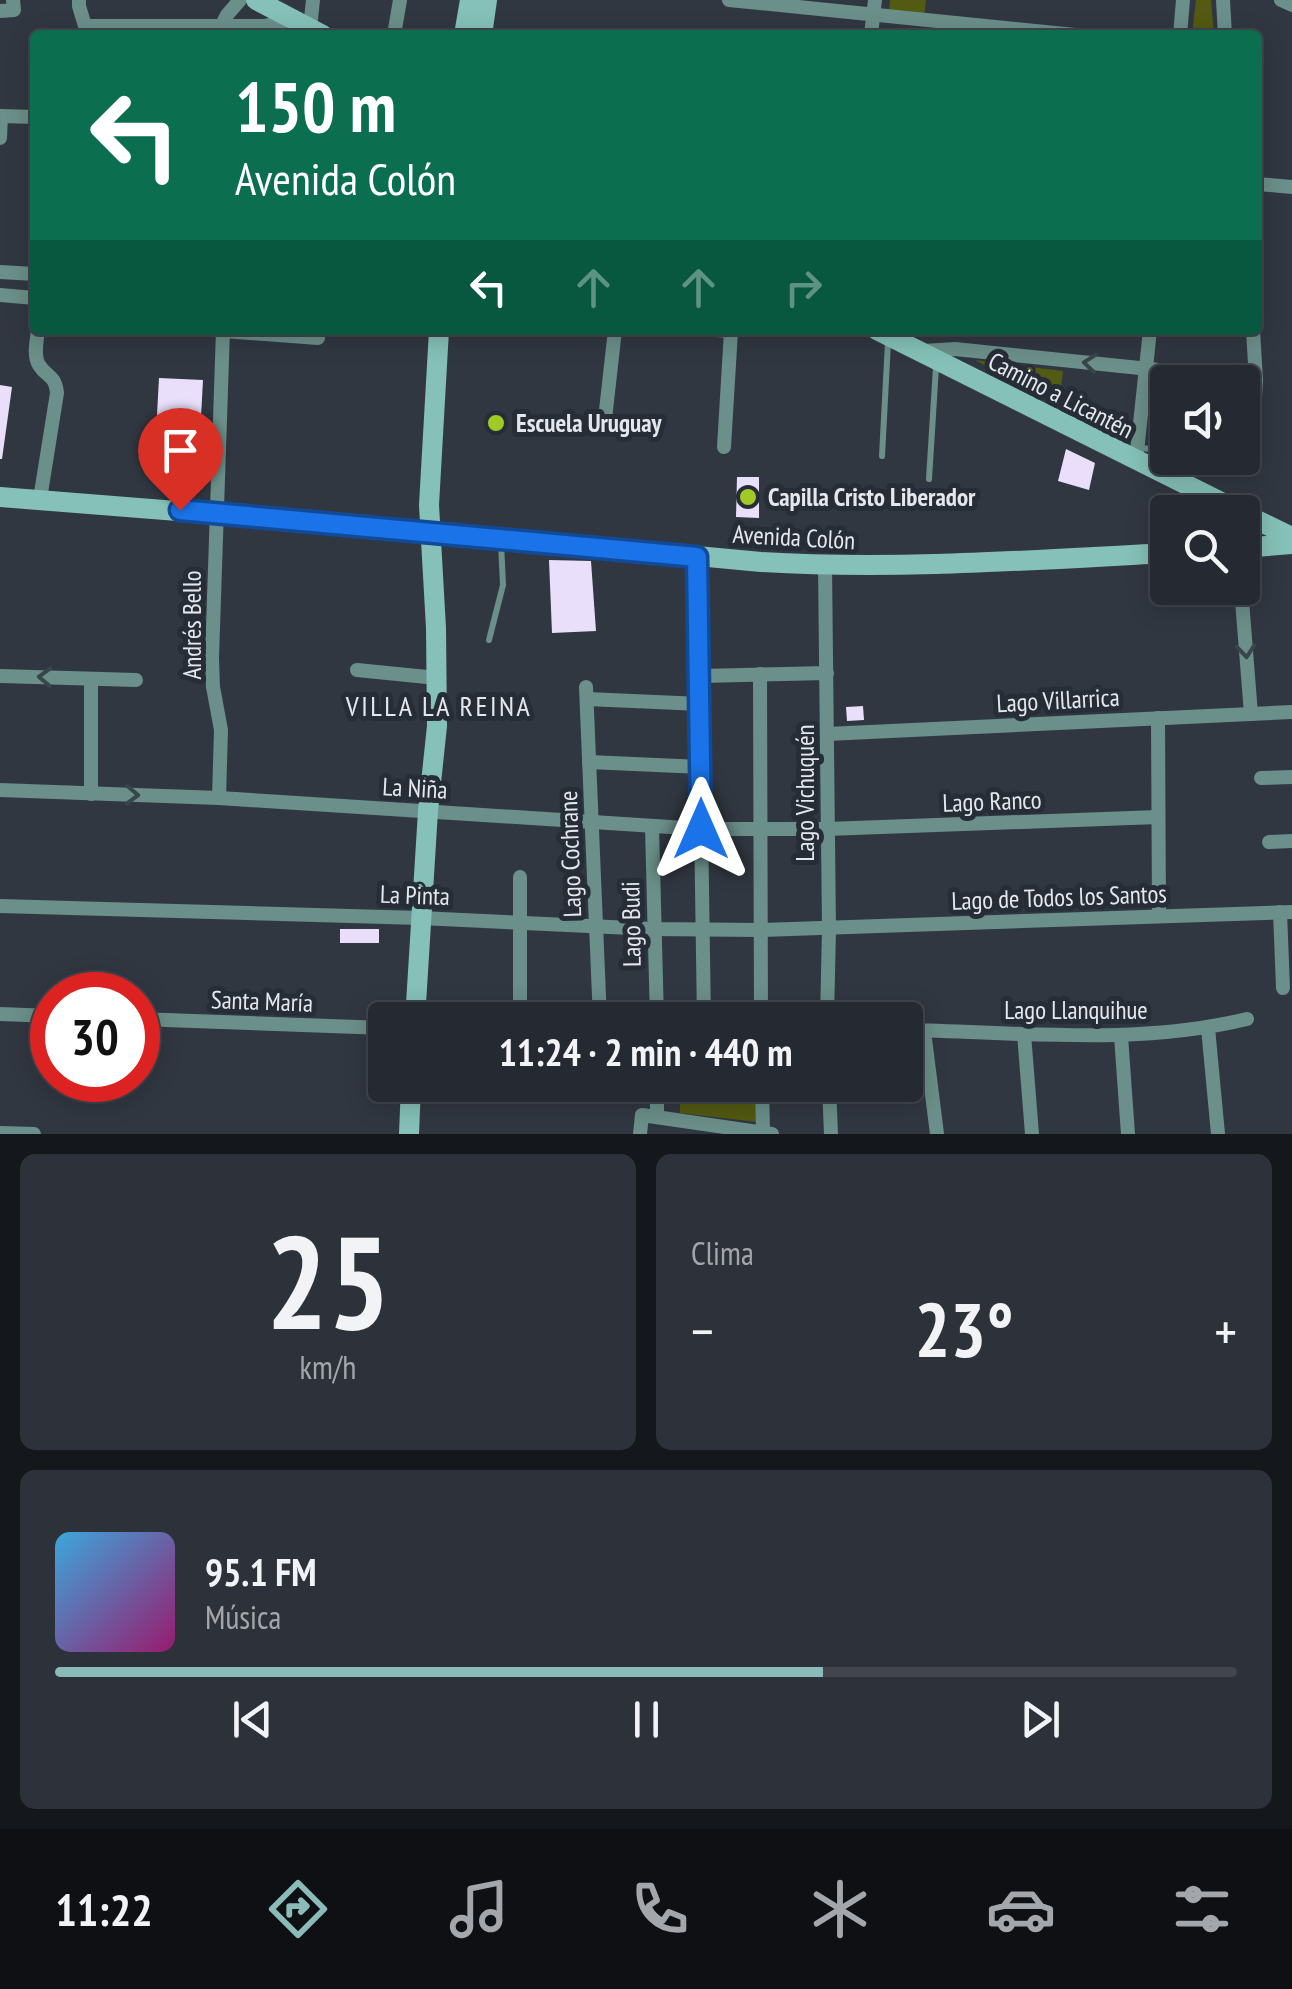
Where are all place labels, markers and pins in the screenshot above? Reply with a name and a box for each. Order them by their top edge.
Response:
place label: Escuela Uruguay [516,407,663,439]
pin [138,408,223,511]
marker: Escuela Uruguay [485,412,507,434]
place label: Capilla Cristo Liberador [768,481,976,513]
marker: Capilla Cristo Liberador [737,486,759,508]

